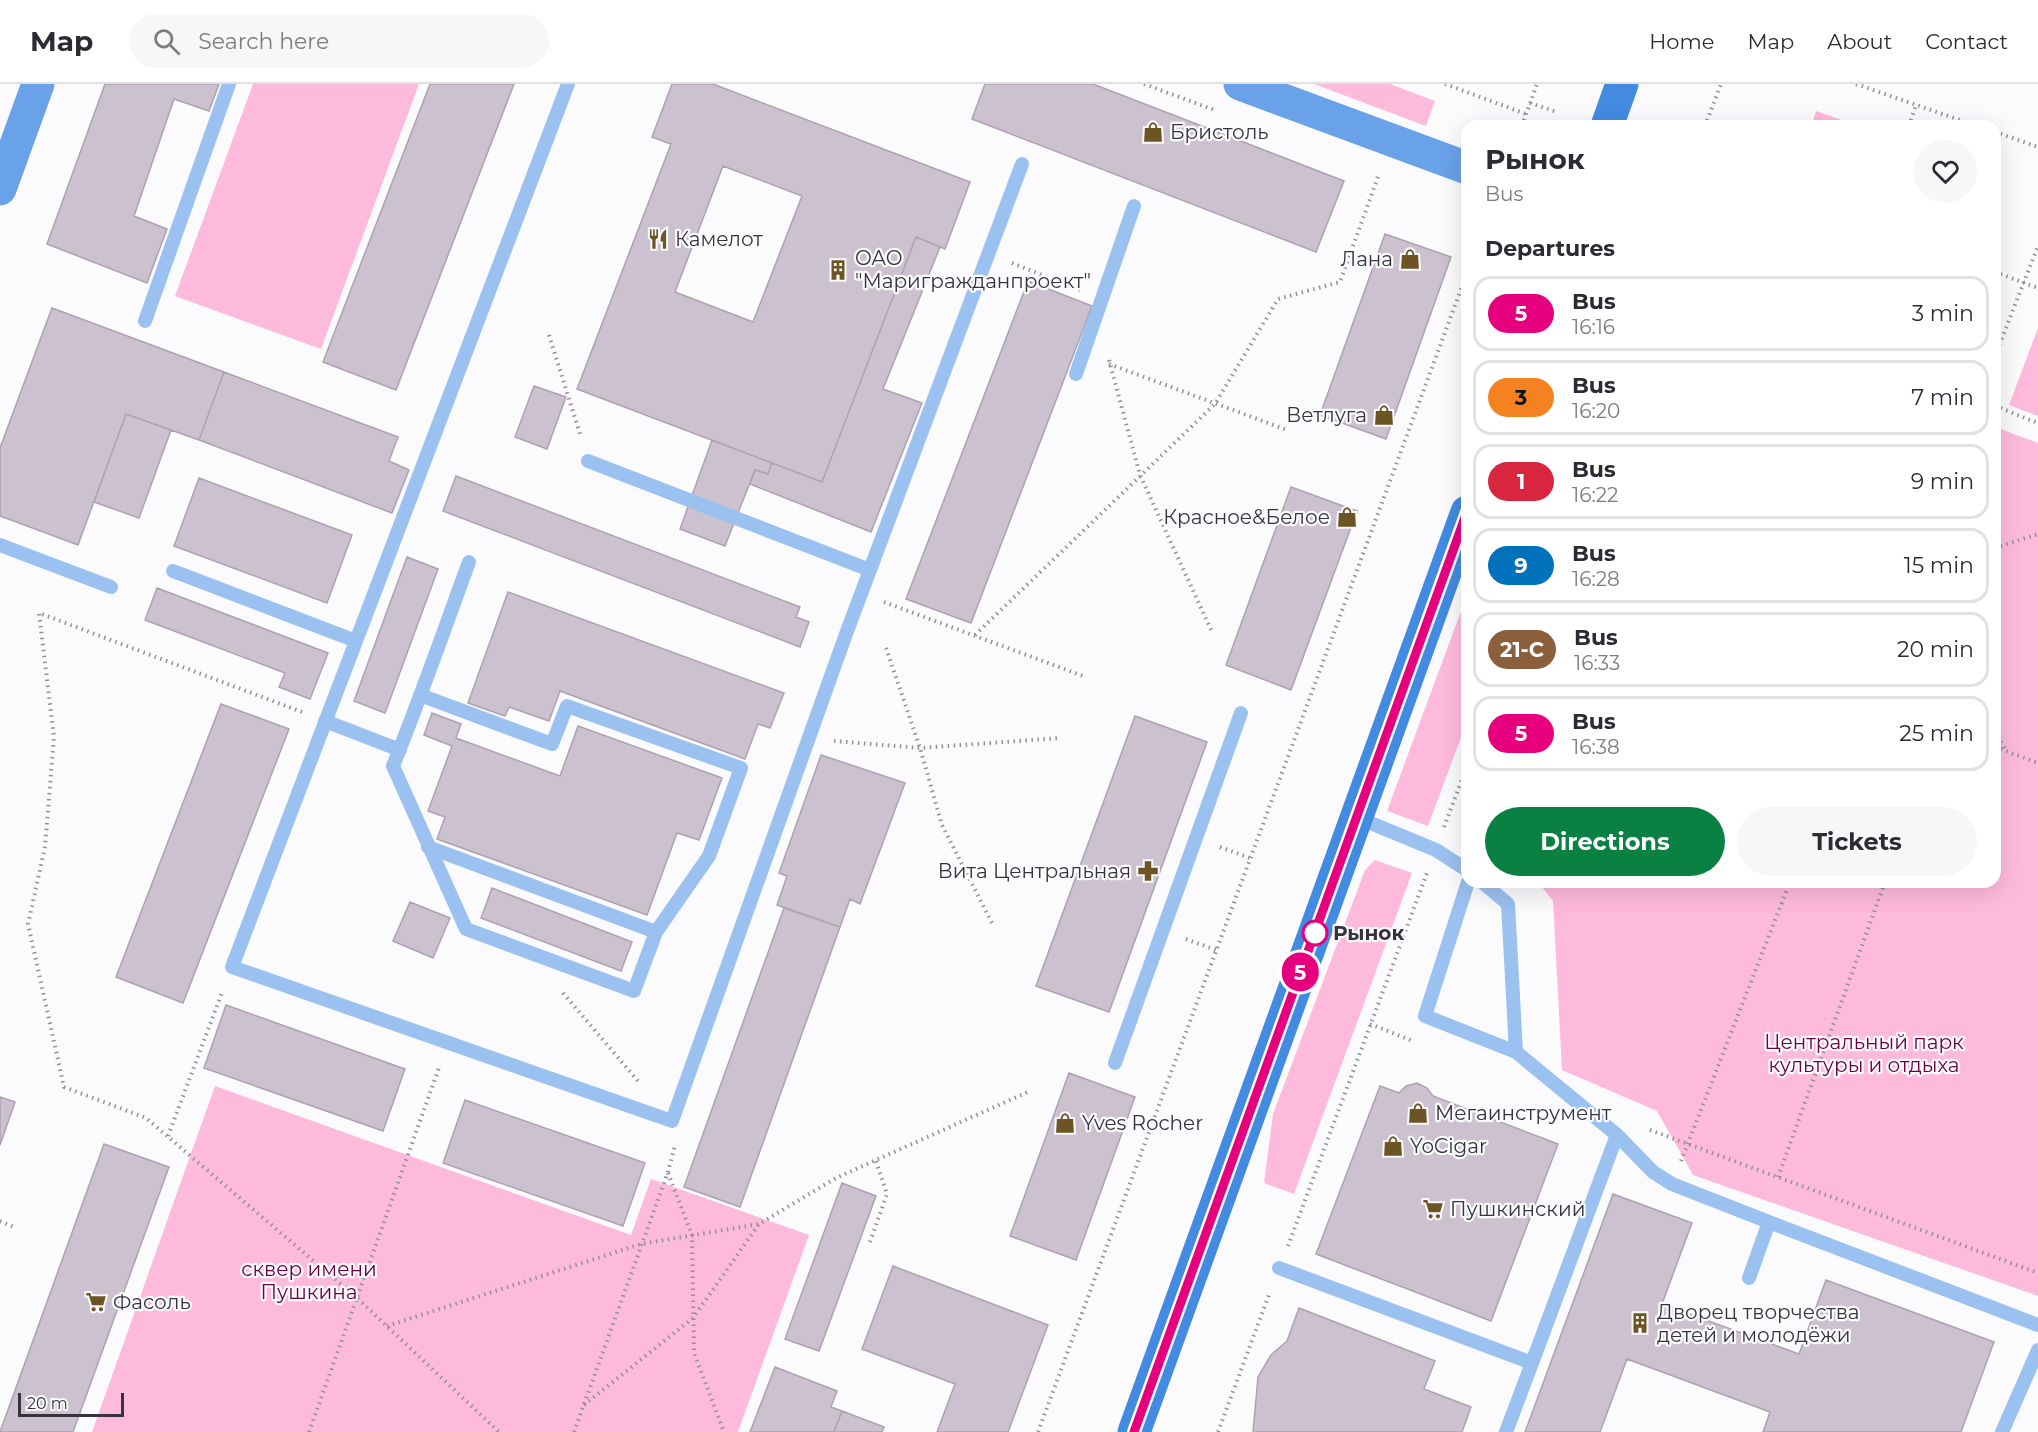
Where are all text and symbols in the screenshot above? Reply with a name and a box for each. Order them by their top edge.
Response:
search box [129,14,549,68]
text: Map [30,24,93,58]
icon: search [150,25,183,58]
text: Search here [198,28,329,55]
text: Home [1649,29,1714,54]
text: Map [1747,29,1794,54]
text: About [1827,29,1892,54]
text: Contact [1925,29,2008,54]
shop icon: Бристоль [1141,120,1165,144]
place label: Бристоль [1170,120,1269,144]
button: heart [1914,140,1977,203]
text: Рынок [1485,142,1585,176]
text: Bus [1485,182,1523,206]
restaurant icon: Камелот [646,227,670,251]
place label: Камелот [675,227,763,251]
text: Departures [1485,235,1615,262]
place label: OAO "Маригражданпроект" [855,246,1091,293]
place label: Лана [1340,247,1393,271]
shop icon: Лана [1398,247,1422,271]
building icon: OAO "Маригражданпроект" [826,258,850,282]
text: Bus [1572,288,1616,315]
text: 3 min [1912,300,1974,327]
text: 5 [1515,301,1527,326]
text: 16:16 [1572,315,1615,339]
text: Bus [1572,372,1616,399]
text: 7 min [1911,384,1974,411]
text: 3 [1515,385,1527,410]
text: 16:20 [1572,399,1620,423]
place label: Ветлуга [1286,403,1367,427]
shop icon: Ветлуга [1372,403,1396,427]
text: Bus [1572,456,1616,483]
text: 9 min [1911,468,1974,495]
text: 1 [1517,469,1525,494]
text: 16:22 [1572,483,1618,507]
place label: Красное&Белое [1163,505,1330,529]
shop icon: Красное&Белое [1335,505,1359,529]
text: Bus [1572,540,1616,567]
text: 15 min [1904,552,1974,579]
text: 9 [1514,553,1528,578]
text: 16:28 [1572,567,1620,591]
text: Bus [1574,624,1618,651]
text: 20 min [1897,636,1974,663]
text: 21-С [1500,637,1544,662]
text: 16:33 [1574,651,1620,675]
text: Bus [1572,708,1616,735]
text: 25 min [1899,720,1974,747]
text: 5 [1515,721,1527,746]
text: 16:38 [1572,735,1620,759]
button: Directions [1485,807,1725,876]
button: Tickets [1737,807,1977,876]
place label: Вита Центральная [938,859,1131,883]
pharmacy icon: Вита Центральная [1136,859,1160,883]
marker: Рынок [1302,920,1328,946]
place label: Рынок [1333,921,1404,945]
line badge: 5 [1280,952,1320,992]
text: 5 [1294,960,1306,985]
park label: Центральный парк культуры и отдыха [1764,1030,1964,1077]
shop icon: Мегаинструмент [1406,1101,1430,1125]
place label: Мегаинструмент [1435,1101,1612,1125]
shop icon: Yves Rocher [1053,1111,1077,1135]
place label: Yves Rocher [1082,1111,1203,1135]
shop icon: YoCigar [1381,1134,1405,1158]
place label: YoCigar [1410,1134,1487,1158]
supermarket icon: Пушкинский [1421,1197,1445,1221]
place label: Пушкинский [1450,1197,1586,1221]
park label: сквер имени Пушкина [241,1257,377,1304]
supermarket icon: Фасоль [84,1290,108,1314]
place label: Фасоль [113,1290,191,1314]
place label: Дворец творчества детей и молодёжи [1657,1300,1860,1347]
building icon: Дворец творчества детей и молодёжи [1628,1311,1652,1335]
scale bar [18,1390,124,1418]
text: 20 m [27,1394,68,1413]

